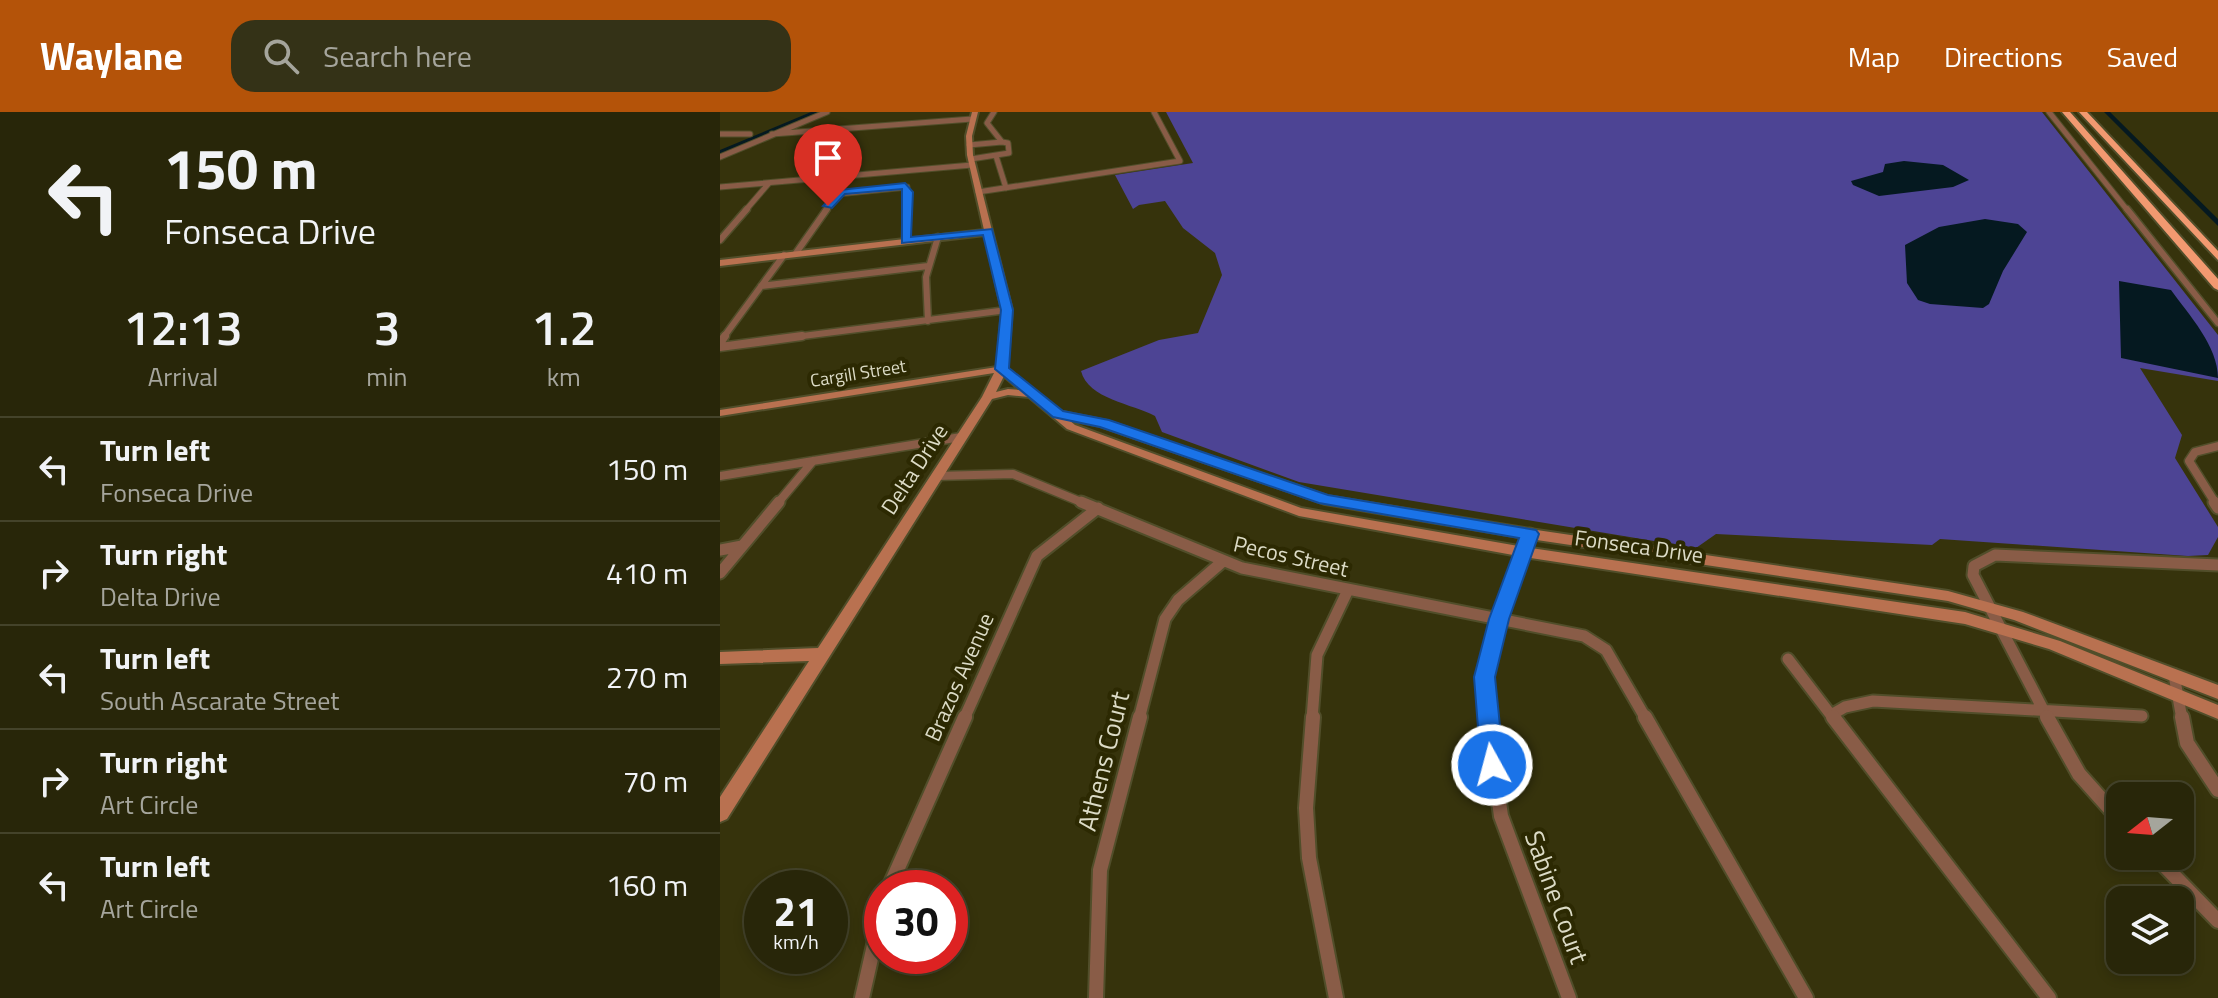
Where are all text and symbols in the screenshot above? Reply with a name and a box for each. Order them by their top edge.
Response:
search box [231,20,791,92]
text: Waylane [40,27,183,85]
text: Search here [323,33,472,79]
icon: search [259,34,303,78]
text: Map [1848,35,1900,78]
text: Directions [1944,35,2063,78]
text: Saved [2107,35,2178,78]
pin [794,124,862,206]
text: 150 m [164,126,317,211]
icon: arrive [806,136,850,180]
icon: left [32,144,136,248]
text: Fonseca Drive [164,203,376,258]
text: 12:13 [124,291,243,364]
text: 3 [373,291,400,364]
text: 1.2 [531,291,596,364]
street label: Cargill Street [808,352,909,394]
text: Arrival [148,357,218,396]
text: min [366,357,408,396]
text: km [547,357,581,396]
street label: Delta Drive [872,417,956,521]
text: Turn left [100,427,210,473]
text: 150 m [606,446,688,492]
icon: left [32,447,76,491]
text: Fonseca Drive [100,473,253,512]
street label: Fonseca Drive [1573,520,1705,572]
street label: Pecos Street [1230,526,1352,586]
text: Turn right [100,531,228,577]
text: 410 m [606,550,688,596]
icon: right [32,551,76,595]
text: Delta Drive [100,577,221,616]
street label: Brazos Avenue [915,607,1003,747]
text: Turn left [100,635,210,681]
text: 270 m [606,654,688,700]
icon: left [32,655,76,699]
text: South Ascarate Street [100,681,339,720]
street label: Athens Court [1067,687,1139,835]
position arrow [1450,723,1534,807]
text: Turn right [100,739,228,785]
text: 70 m [623,758,688,804]
icon: right [32,759,76,803]
north arrow [2106,782,2194,870]
map controls [2106,782,2194,974]
text: Art Circle [100,785,198,824]
street label: Sabine Court [1515,825,1599,969]
text: Turn left [100,843,210,889]
text: 160 m [606,862,688,908]
icon: left [32,863,76,907]
speed limit sign: 30 [864,870,968,974]
text: 21 [774,881,818,942]
button: layers [2106,886,2194,974]
text: Art Circle [100,889,198,928]
text: km/h [773,926,819,957]

